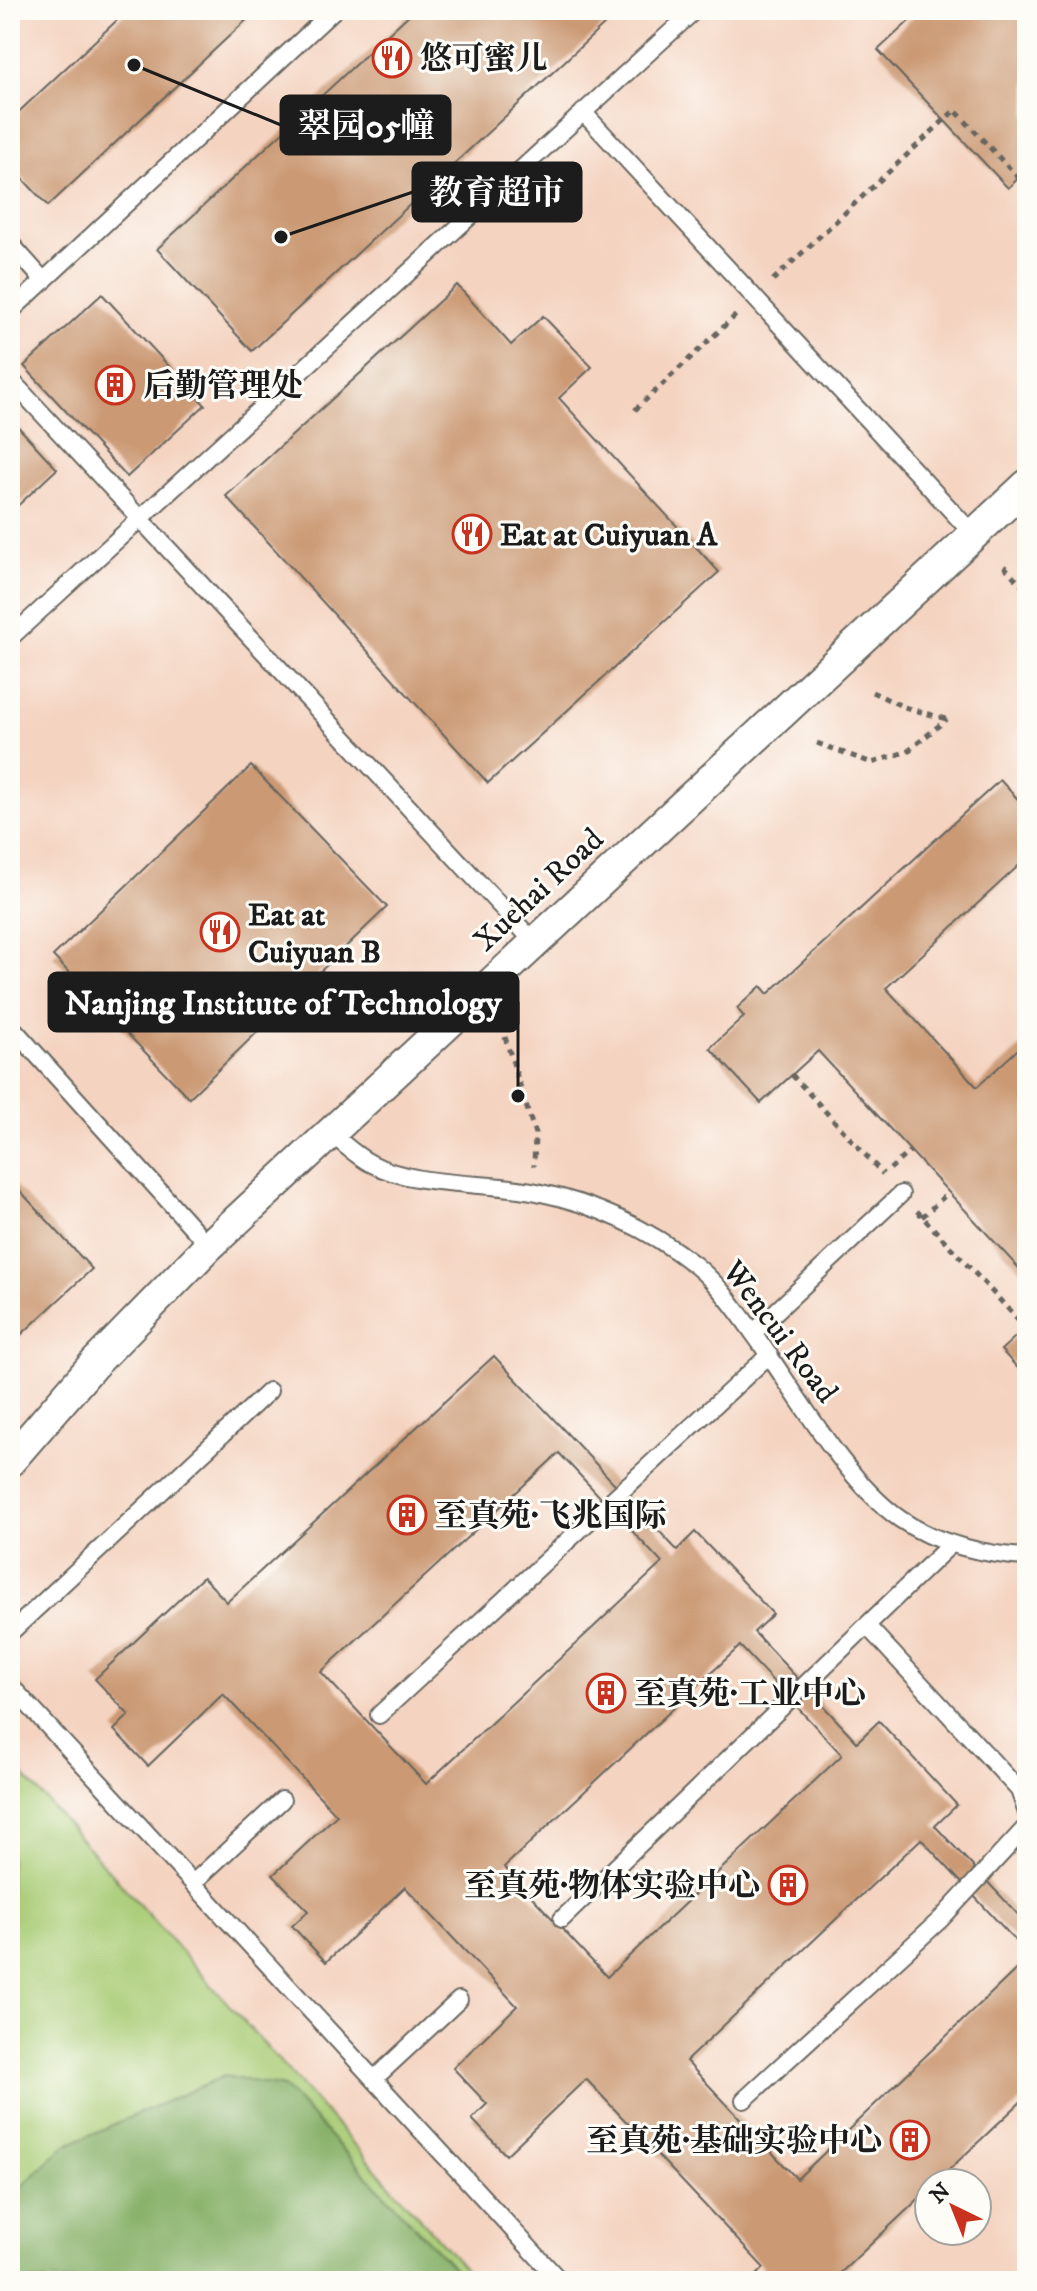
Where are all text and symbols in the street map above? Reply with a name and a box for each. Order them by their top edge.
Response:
restaurant icon: 悠可蜜儿 [371,37,413,79]
place label: 悠可蜜儿 [420,40,548,80]
callout: 翠园05幢 [281,96,450,154]
text: 翠园05幢 [297,106,435,148]
callout: 教育超市 [413,163,581,221]
text: 教育超市 [429,173,565,215]
building icon: 后勤管理处 [94,364,136,406]
place label: 后勤管理处 [143,367,303,407]
restaurant icon: Eat at Cuiyuan A [451,513,493,555]
place label: Eat at Cuiyuan A [500,516,719,556]
street label: Xuehai Road [466,820,613,961]
place label: Eat at Cuiyuan B [248,896,381,973]
restaurant icon: Eat at Cuiyuan B [199,911,241,953]
callout: Nanjing Institute of Technology [49,973,518,1031]
text: Nanjing Institute of Technology [64,983,502,1025]
street label: Wencui Road [712,1252,846,1411]
building icon: 至真苑·飞兆国际 [386,1494,428,1536]
place label: 至真苑·飞兆国际 [435,1497,667,1537]
building icon: 至真苑·工业中心 [585,1672,627,1714]
place label: 至真苑·工业中心 [634,1675,866,1715]
building icon: 至真苑·物体实验中心 [767,1864,809,1906]
place label: 至真苑·物体实验中心 [464,1867,760,1907]
building icon: 至真苑·基础实验中心 [889,2119,931,2161]
place label: 至真苑·基础实验中心 [586,2122,882,2162]
north arrow [913,2167,993,2247]
text: N [925,2177,956,2210]

